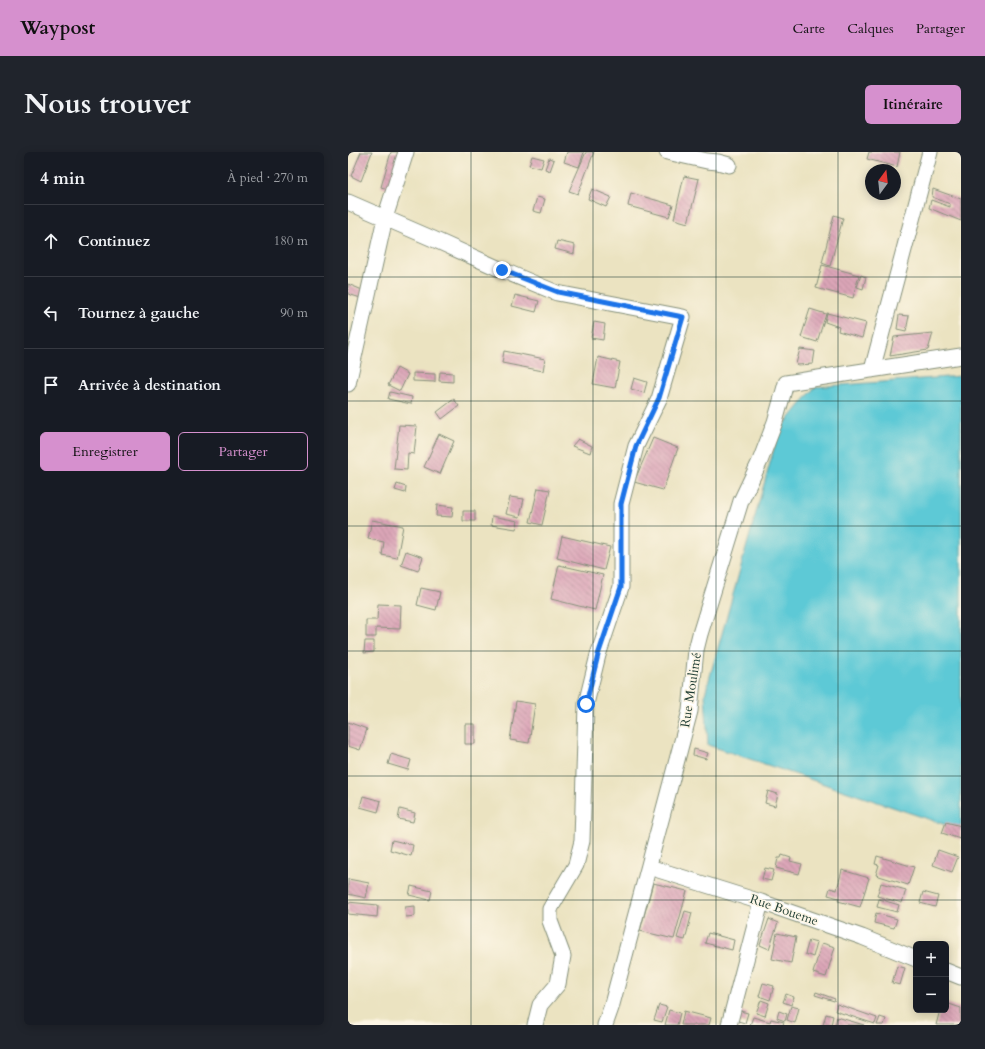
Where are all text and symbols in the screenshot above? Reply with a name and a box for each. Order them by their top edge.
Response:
text: Waypost [20,15,95,41]
text: Carte [793,19,825,38]
text: Calques [847,19,894,38]
text: Partager [916,19,965,38]
text: Nous trouver [24,85,191,123]
button: Itinéraire [865,85,961,124]
north arrow [865,164,901,200]
text: 4 min [40,167,85,190]
text: À pied · 270 m [227,169,308,187]
icon: ahead [40,230,62,252]
text: Continuez [78,231,150,251]
text: 180 m [274,232,308,250]
route end [493,261,511,279]
icon: left [40,302,62,324]
text: Tournez à gauche [78,303,200,323]
text: 90 m [280,304,308,322]
icon: arrive [40,374,62,396]
text: Arrivée à destination [78,375,221,395]
button: Enregistrer [40,432,170,471]
button: Partager [178,432,308,471]
street label: Rue Moulimé [676,651,706,729]
route start [577,695,595,713]
street label: Rue Boueme [747,890,821,930]
map controls [913,941,949,1013]
button: + [913,941,949,977]
button: − [913,977,949,1013]

